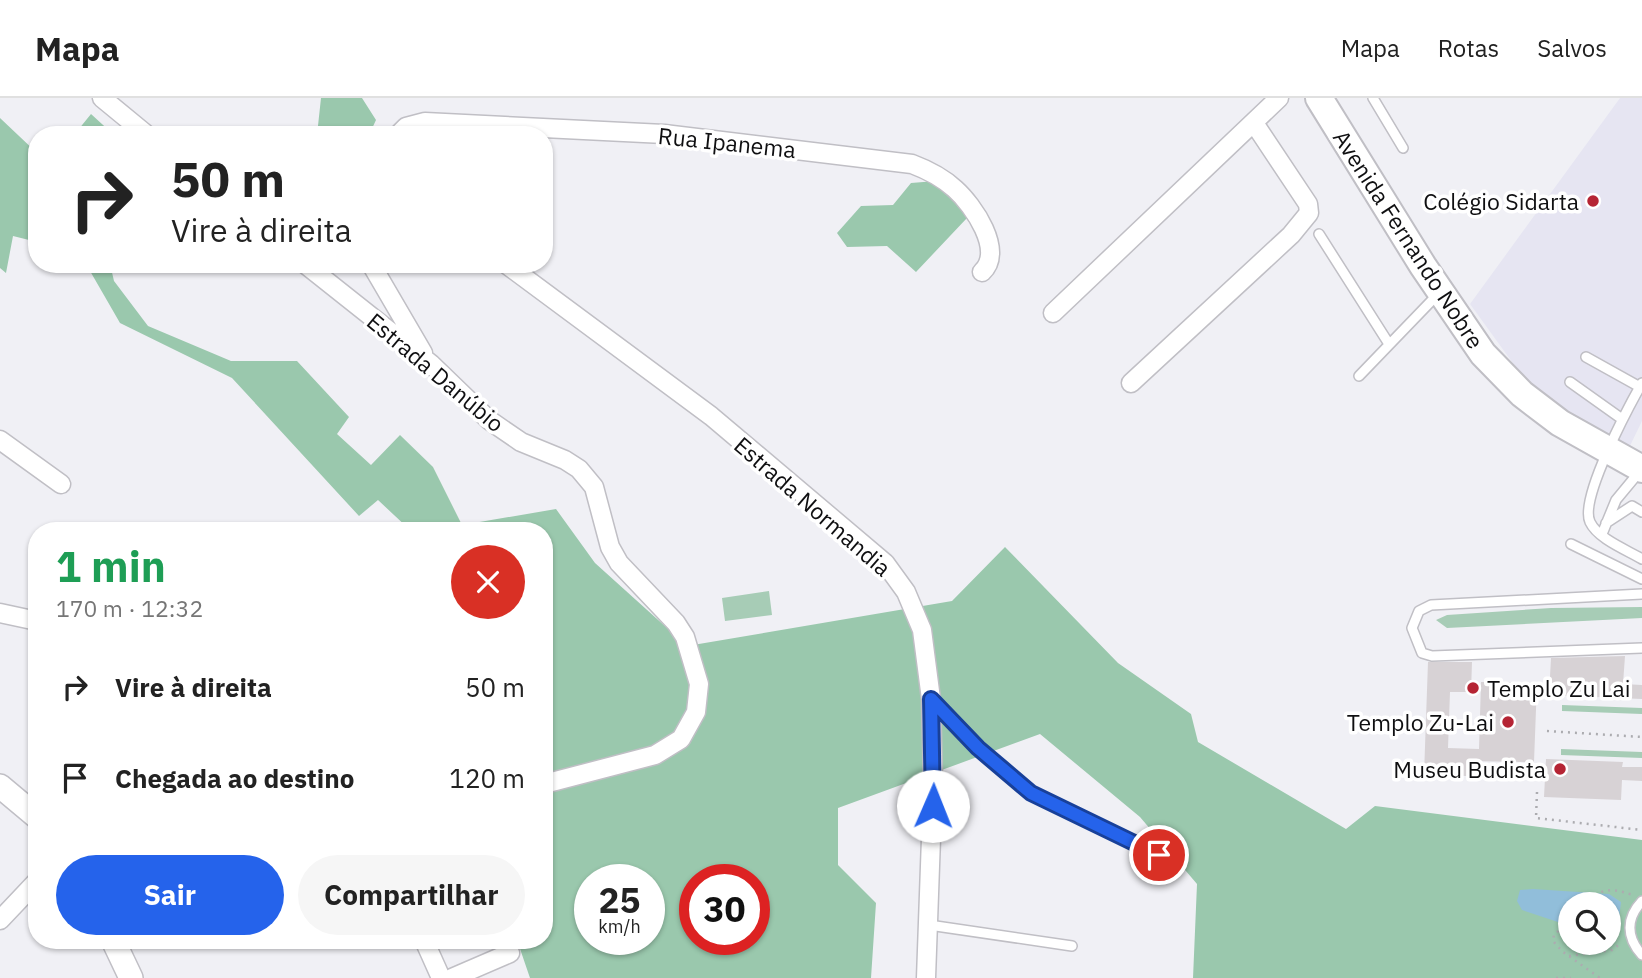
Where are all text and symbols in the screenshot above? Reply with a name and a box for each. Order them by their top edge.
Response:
text: Mapa [35,27,120,70]
text: Mapa [1341,32,1400,64]
text: Rotas [1438,32,1499,64]
text: Salvos [1537,32,1607,64]
street label: Rua Ipanema [657,120,797,164]
street label: Avenida Fernando Nobre [1327,124,1491,354]
text: 50 m [171,147,285,210]
icon: right [56,154,147,245]
place label: Colégio Sidarta [1423,186,1579,216]
marker: Colégio Sidarta [1585,193,1601,209]
text: Vire à direita [171,209,352,251]
street label: Estrada Danúbio [361,306,511,438]
street label: Estrada Normandia [728,430,898,582]
text: 1 min [56,539,166,594]
button: close [451,545,525,619]
text: 170 m · 12:32 [56,593,203,623]
icon: right [56,668,94,706]
text: Vire à direita [115,670,272,704]
text: 50 m [465,670,525,704]
place label: Templo Zu Lai [1487,673,1631,703]
marker: Templo Zu Lai [1465,680,1481,696]
place label: Templo Zu-Lai [1347,707,1494,737]
marker: Templo Zu-Lai [1500,714,1516,730]
place label: Museu Budista [1393,754,1546,784]
icon: arrive [56,759,94,797]
text: Chegada ao destino [115,761,354,795]
text: 120 m [449,761,525,795]
marker: Museu Budista [1552,761,1568,777]
position arrow [896,769,970,843]
pin [1129,825,1189,885]
icon: arrive [1140,836,1178,874]
button: Sair [56,855,284,935]
button: Compartilhar [298,855,525,935]
speed limit sign: 30 [679,864,770,955]
text: 25 [598,877,641,923]
map controls [1558,892,1621,955]
button: search [1558,892,1621,955]
text: km/h [598,915,641,938]

